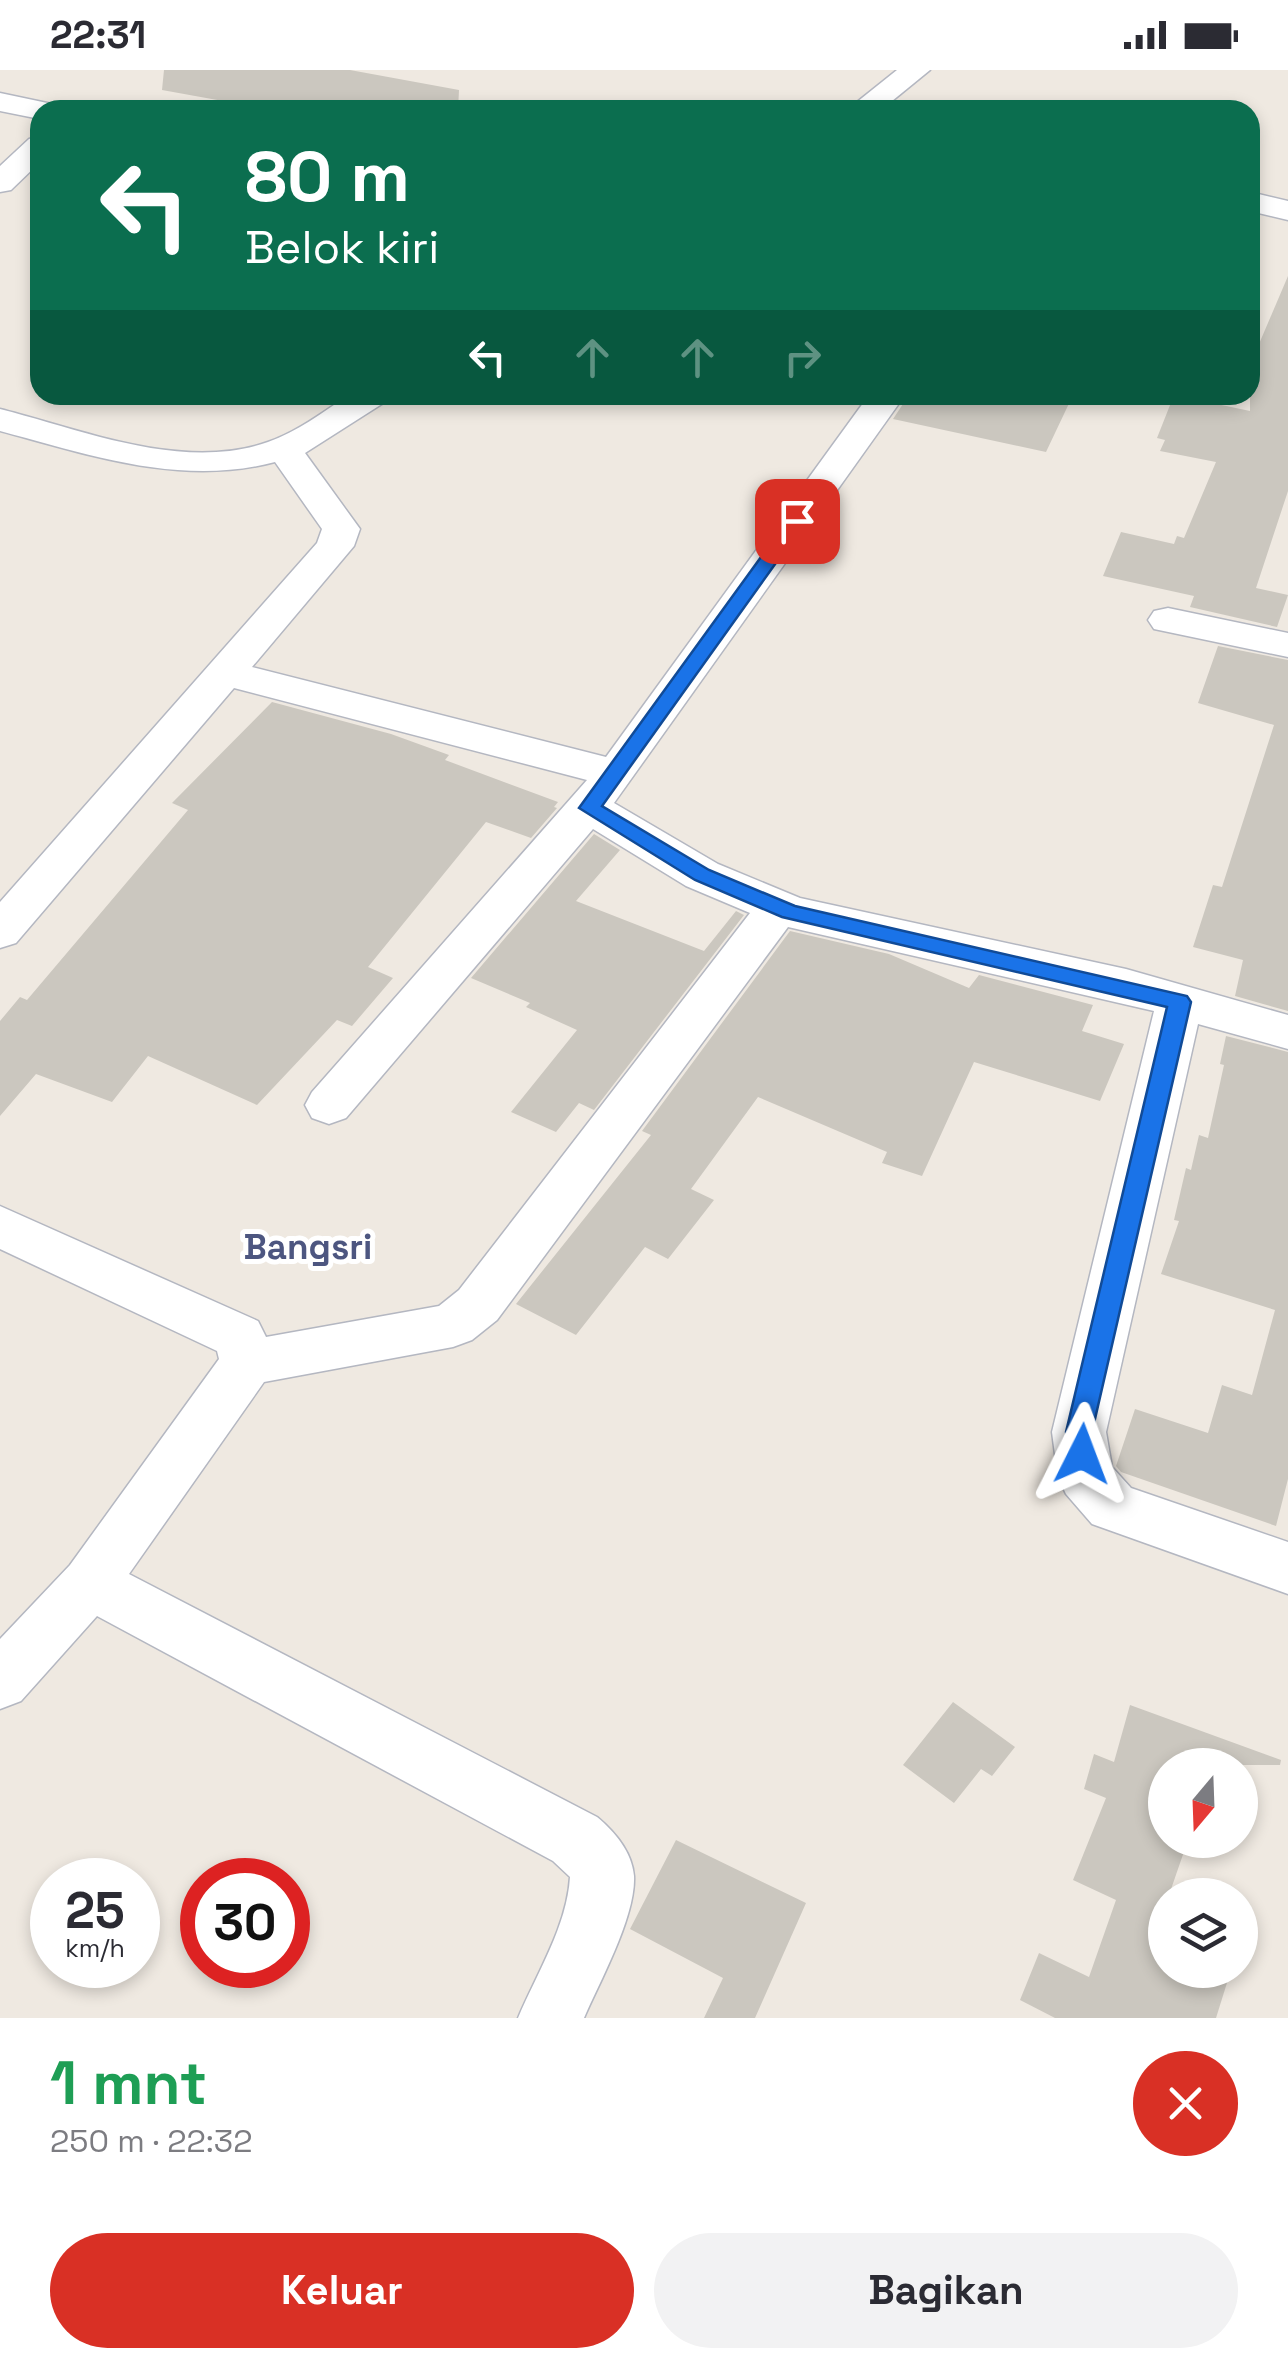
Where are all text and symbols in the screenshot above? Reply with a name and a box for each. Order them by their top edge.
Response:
text: 22:31 [50,11,146,59]
text: 80 m [245,132,410,221]
icon: left [80,140,210,270]
text: Belok kiri [245,219,439,276]
icon: left [460,330,515,385]
icon: ahead [565,330,620,385]
icon: ahead [670,330,725,385]
icon: right [775,330,830,385]
pin [755,479,840,564]
icon: arrive [770,494,825,549]
district label: Bangsri [244,1225,372,1269]
position arrow [1030,1402,1134,1506]
north arrow [1148,1748,1258,1858]
map controls [1148,1748,1258,1988]
speed limit sign: 30 [180,1858,310,1988]
button: layers [1148,1878,1258,1988]
text: 25 [65,1879,125,1943]
text: km/h [65,1932,125,1964]
text: 1 mnt [50,2045,207,2122]
button: close [1133,2051,1238,2156]
text: 250 m · 22:32 [50,2121,252,2161]
button: Keluar [50,2233,634,2348]
button: Bagikan [654,2233,1238,2348]

